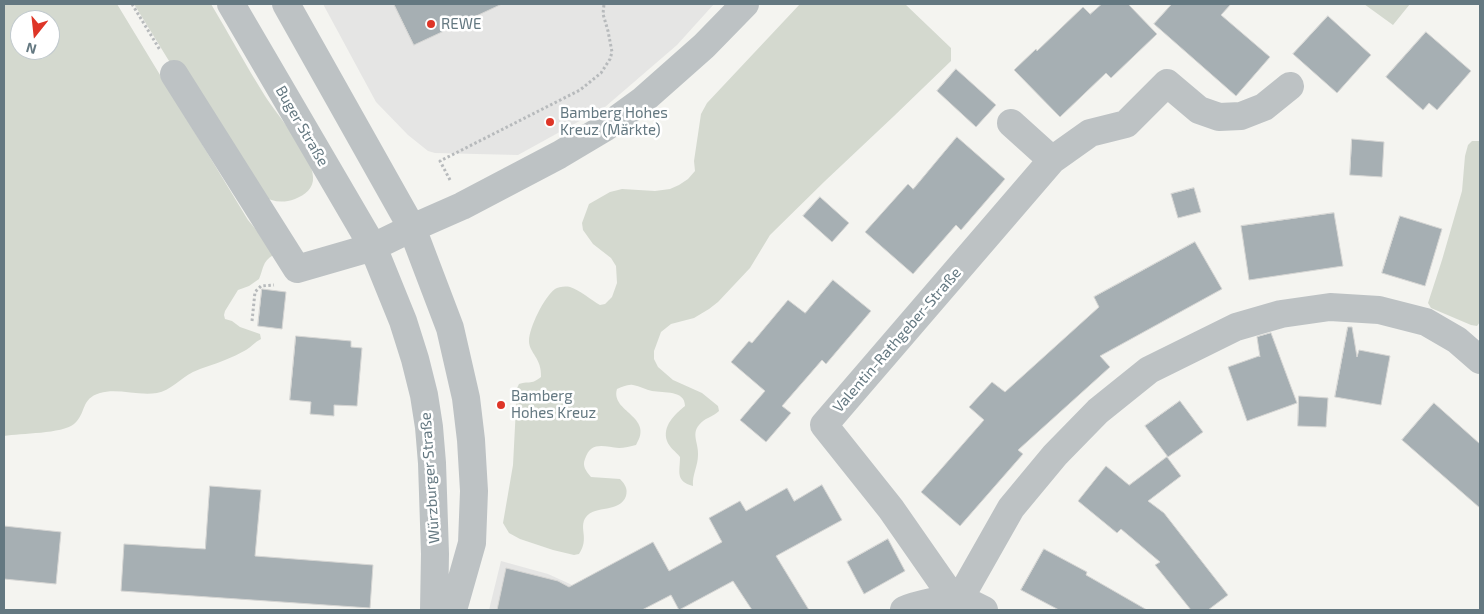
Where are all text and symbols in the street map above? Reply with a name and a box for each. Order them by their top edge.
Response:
north arrow [10,10,60,60]
place label: REWE [441,15,481,33]
marker: REWE [425,18,437,30]
text: N [24,39,38,59]
street label: Buger Straße [272,83,332,169]
place label: Bamberg Hohes Kreuz (Märkte) [560,104,668,139]
marker: Bamberg Hohes Kreuz (Märkte) [544,116,556,128]
street label: Valentin-Rathgeber-Straße [829,264,965,416]
place label: Bamberg Hohes Kreuz [511,387,596,422]
marker: Bamberg Hohes Kreuz [495,399,507,411]
street label: Würzburger Straße [416,412,444,544]

